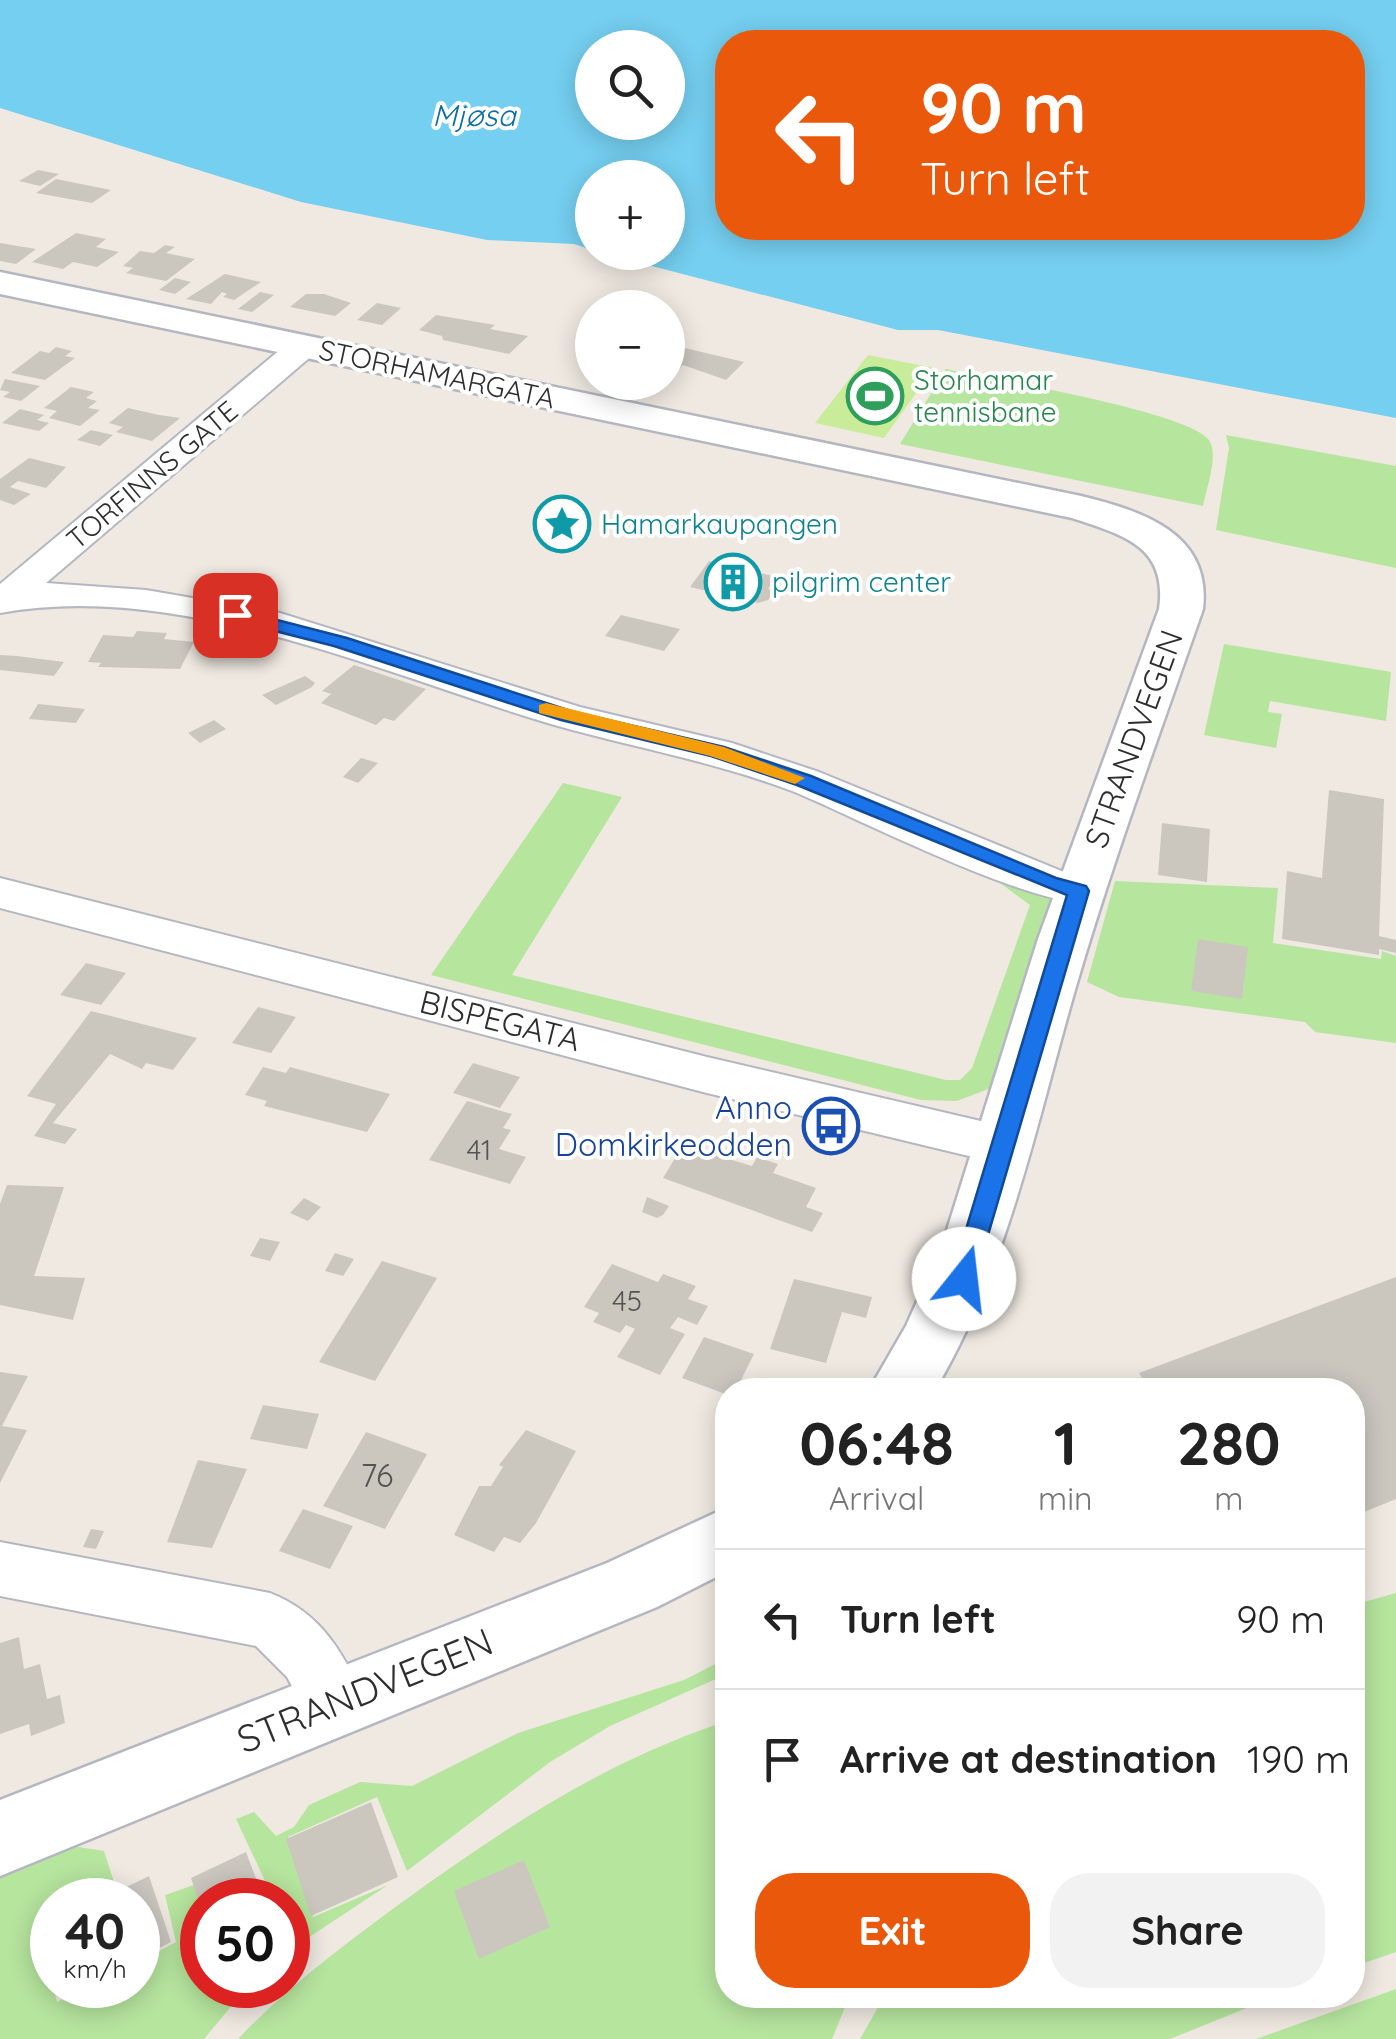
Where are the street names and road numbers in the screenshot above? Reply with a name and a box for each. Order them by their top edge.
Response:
street label: STORHAMARGATA [316,331,558,416]
street label: TORFINNS GATE [59,393,244,556]
street label: STRANDVEGEN [1075,624,1191,853]
street label: BISPEGATA [416,981,585,1059]
street label: STRANDVEGEN [230,1617,499,1763]

